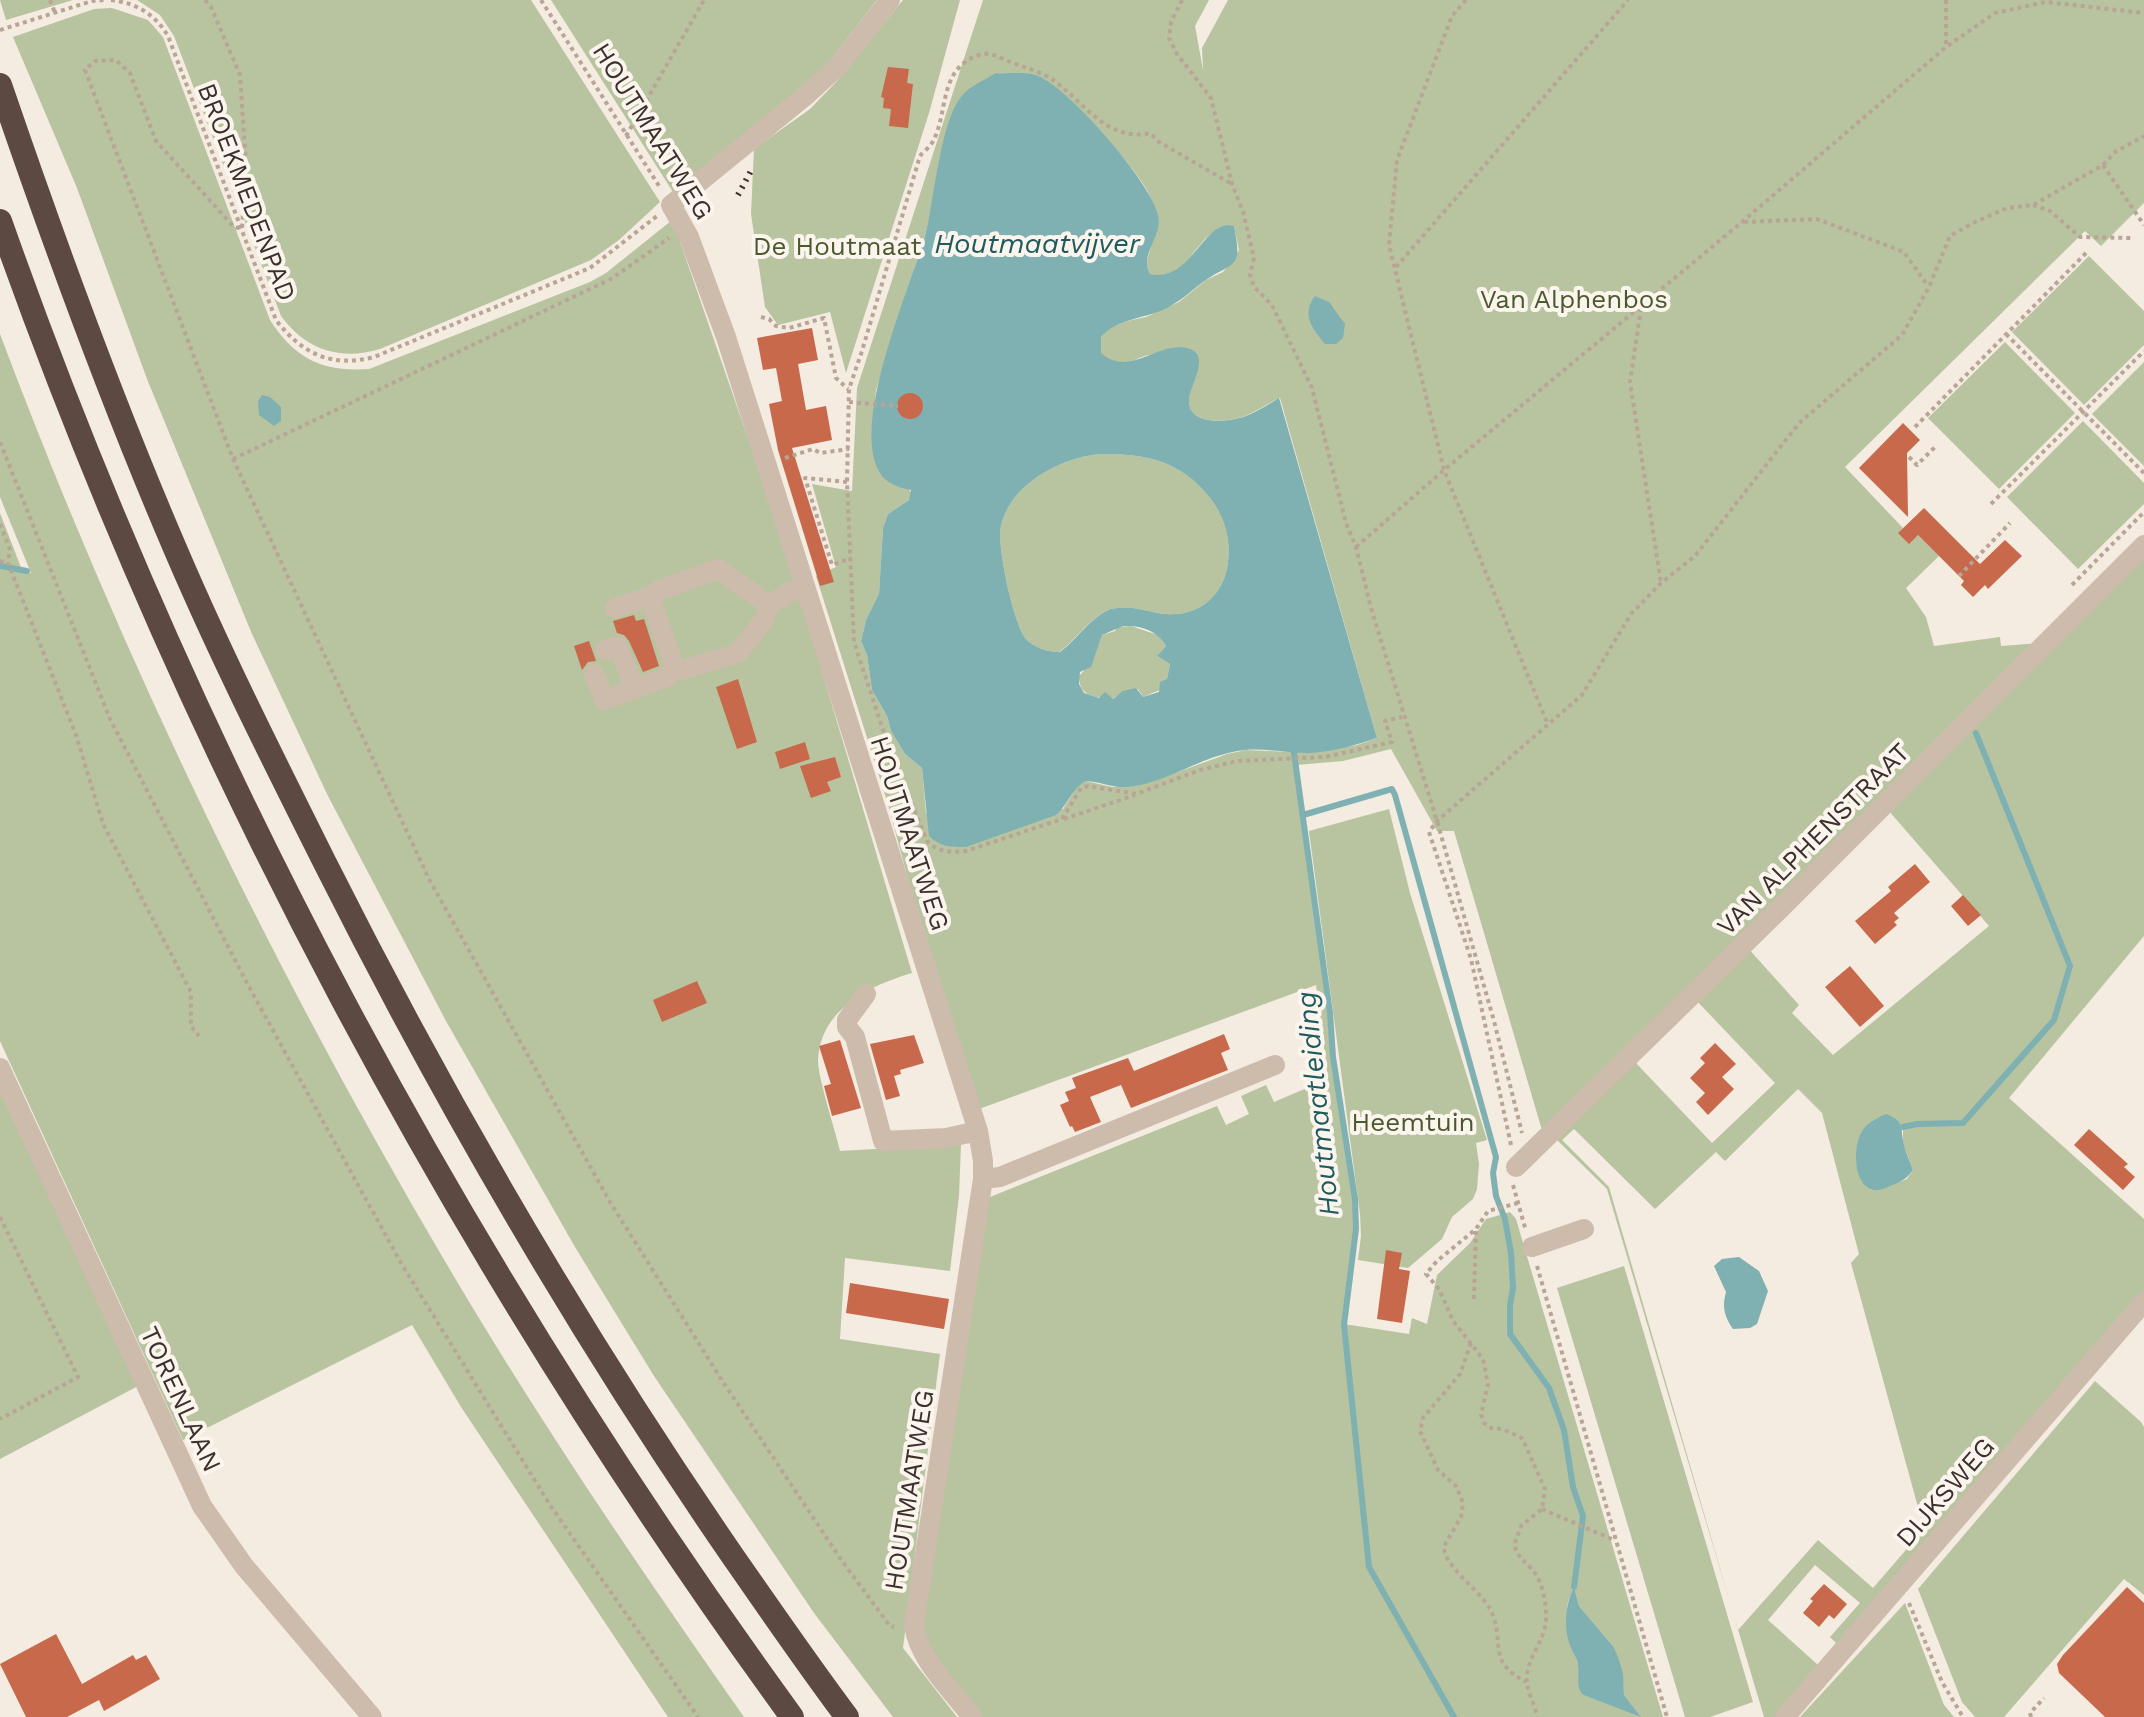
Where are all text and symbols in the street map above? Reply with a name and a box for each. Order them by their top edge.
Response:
street label: HOUTMAATWEG [587,37,719,225]
street label: BROEKMEDENPAD [192,79,302,305]
water label: Houtmaatvijver [934,227,1141,260]
park label: De Houtmaat [753,231,921,261]
park label: Van Alphenbos [1480,284,1668,314]
street label: HOUTMAATWEG [864,732,956,934]
street label: VAN ALPHENSTRAAT [1711,737,1915,941]
water label: Houtmaatleiding [1289,990,1346,1218]
park label: Heemtuin [1351,1107,1475,1137]
street label: TORENLAAN [134,1322,228,1476]
street label: HOUTMAATWEG [878,1388,940,1592]
street label: DIJKSWEG [1890,1432,2000,1552]

